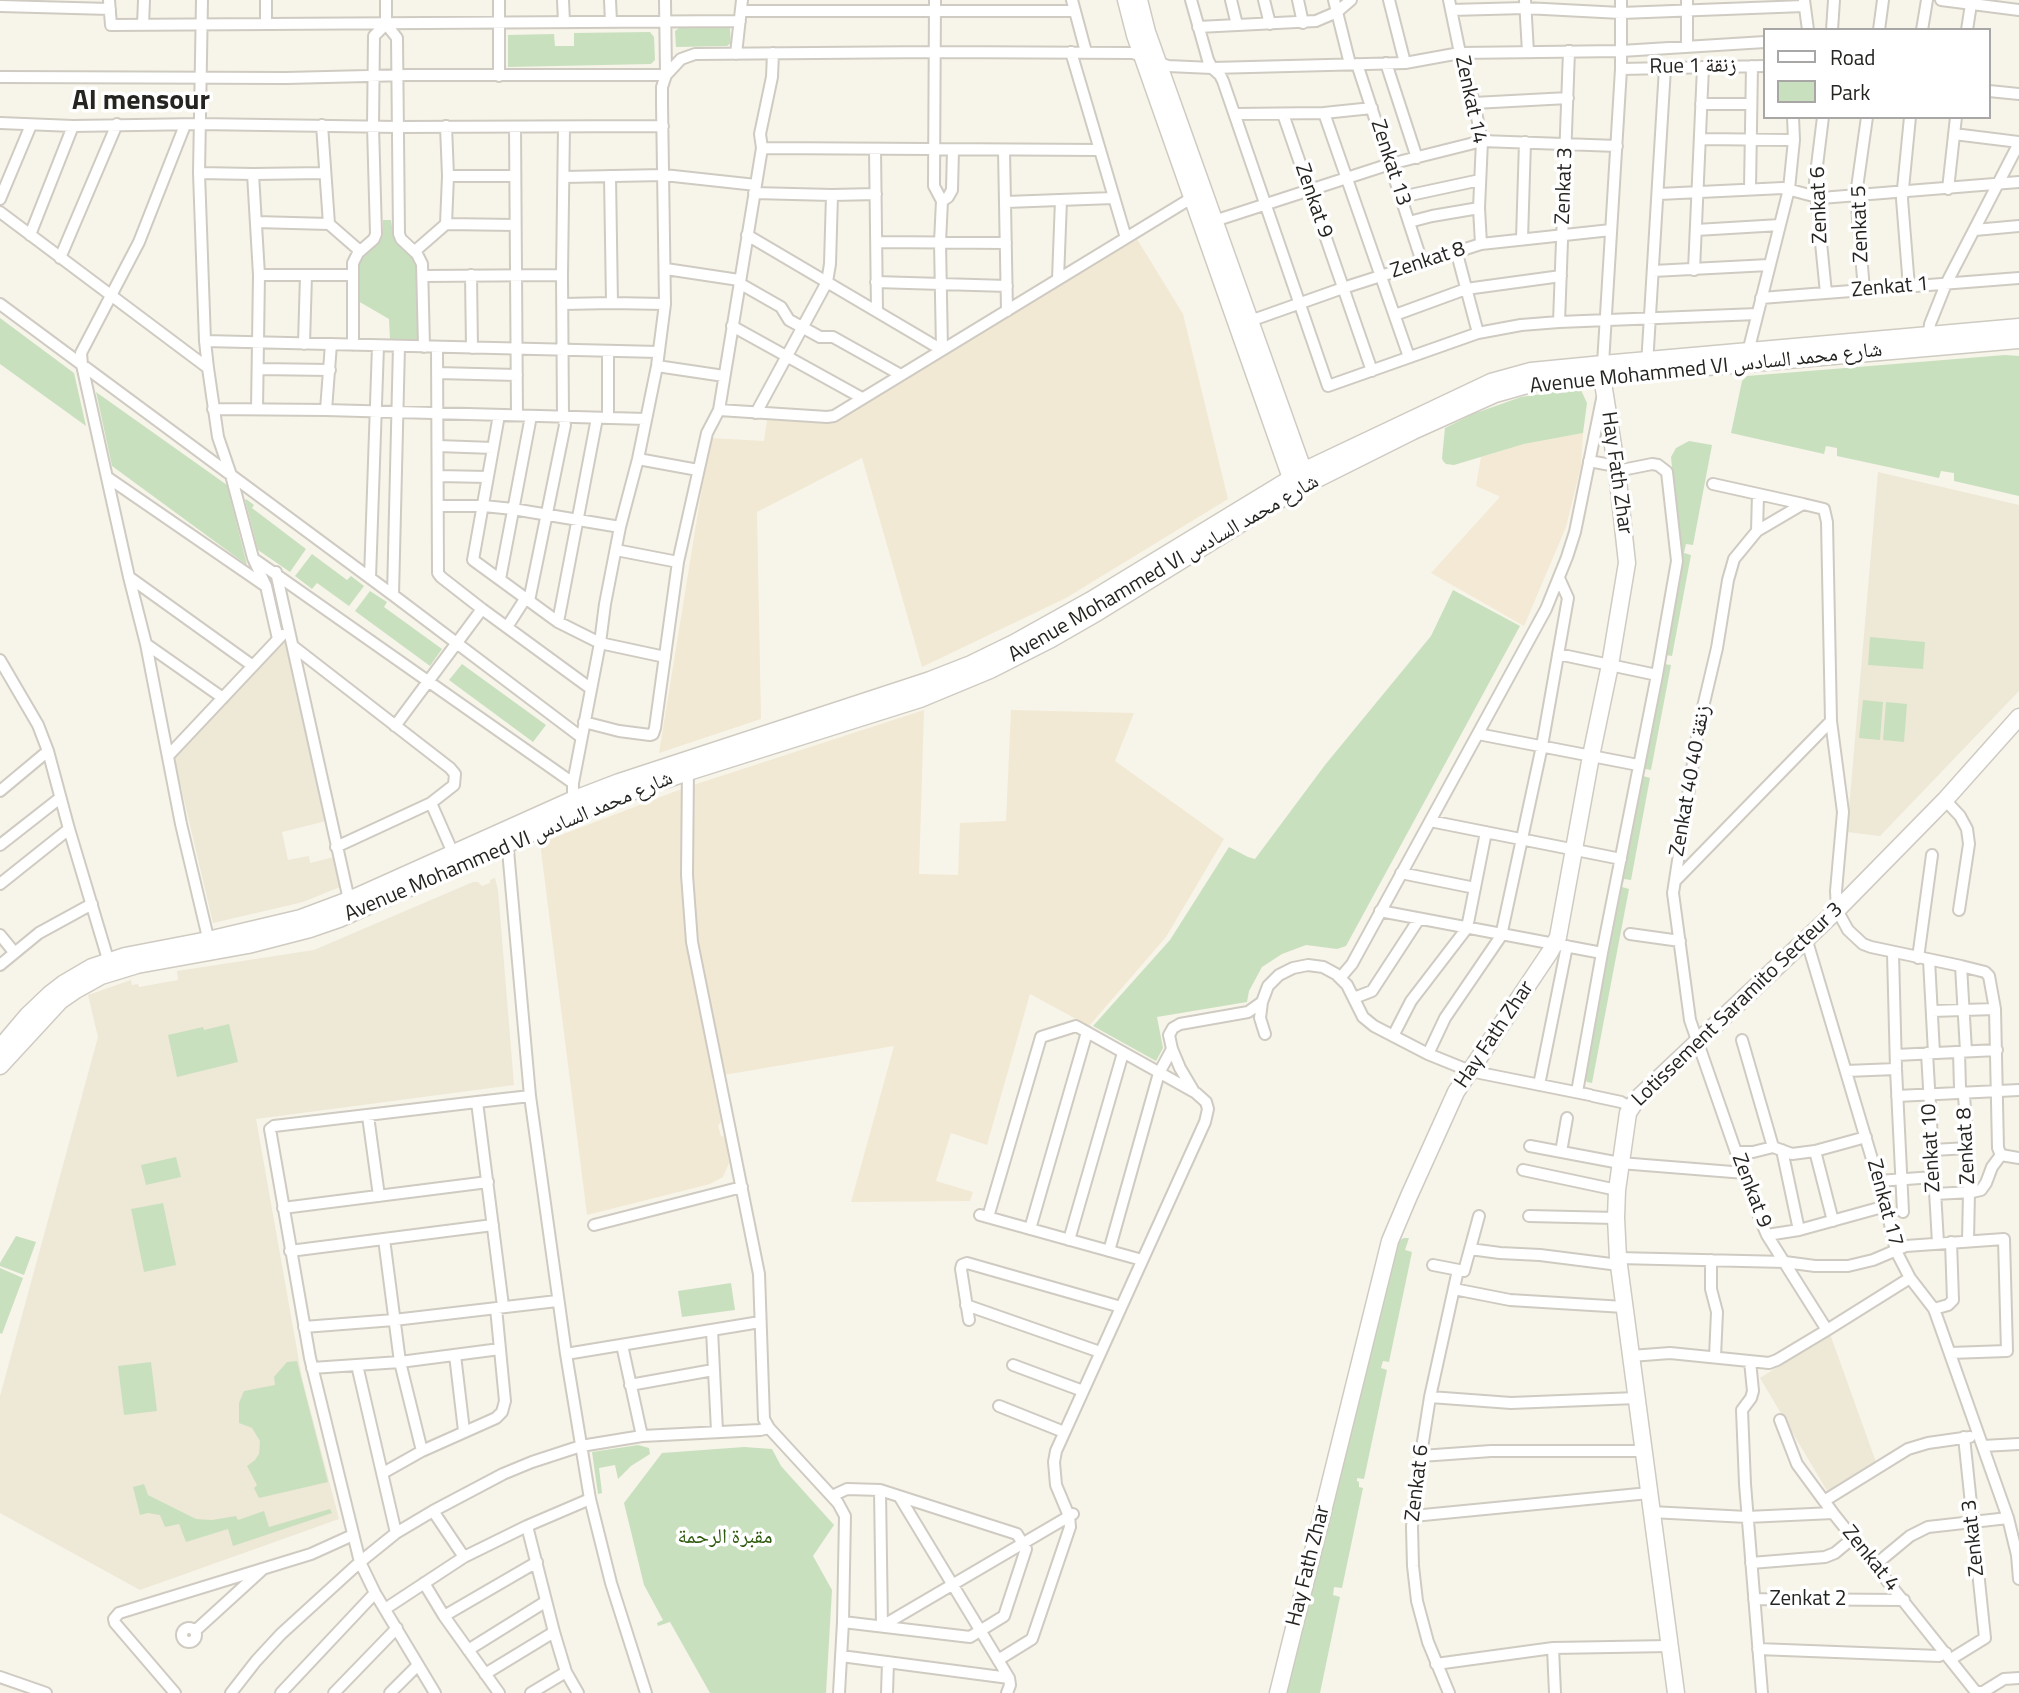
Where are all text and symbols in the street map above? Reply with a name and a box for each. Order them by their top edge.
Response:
legend [1764,28,1991,119]
text: Road [1830,41,1875,73]
street label: Zenkat 14 [1448,54,1492,146]
street label: Rue 1 زنقة [1649,54,1737,80]
text: Park [1830,76,1870,108]
district label: Al mensour [72,85,210,119]
street label: Zenkat 13 [1364,117,1416,209]
street label: Zenkat 3 [1551,147,1579,225]
street label: Zenkat 9 [1289,160,1337,242]
street label: Zenkat 6 [1806,166,1834,244]
street label: Zenkat 5 [1847,185,1875,263]
street label: Zenkat 8 [1387,237,1469,285]
street label: Zenkat 1 [1850,272,1930,304]
street label: Avenue Mohammed VI شارع محمد السادس [1529,338,1883,400]
street label: Hay Fath Zhar [1595,410,1637,536]
street label: Avenue Mohammed VI شارع محمد السادس [1004,470,1324,668]
street label: Zenkat 40 زنقة 40 [1665,703,1717,859]
street label: Avenue Mohammed VI شارع محمد السادس [341,766,677,928]
street label: Lotissement Saramito Secteur 3 [1627,898,1849,1112]
street label: Hay Fath Zhar [1450,977,1540,1093]
street label: Zenkat 10 [1917,1103,1947,1193]
street label: Zenkat 8 [1952,1107,1982,1185]
street label: Zenkat 9 [1725,1150,1777,1232]
street label: Zenkat 17 [1860,1157,1908,1249]
street label: Zenkat 6 [1401,1443,1435,1523]
street label: Zenkat 3 [1957,1498,1991,1578]
street label: Hay Fath Zhar [1282,1503,1336,1629]
street label: Zenkat 4 [1836,1521,1904,1597]
park label: مقبرة الرحمة [678,1525,772,1551]
street label: Zenkat 2 [1769,1587,1847,1613]

